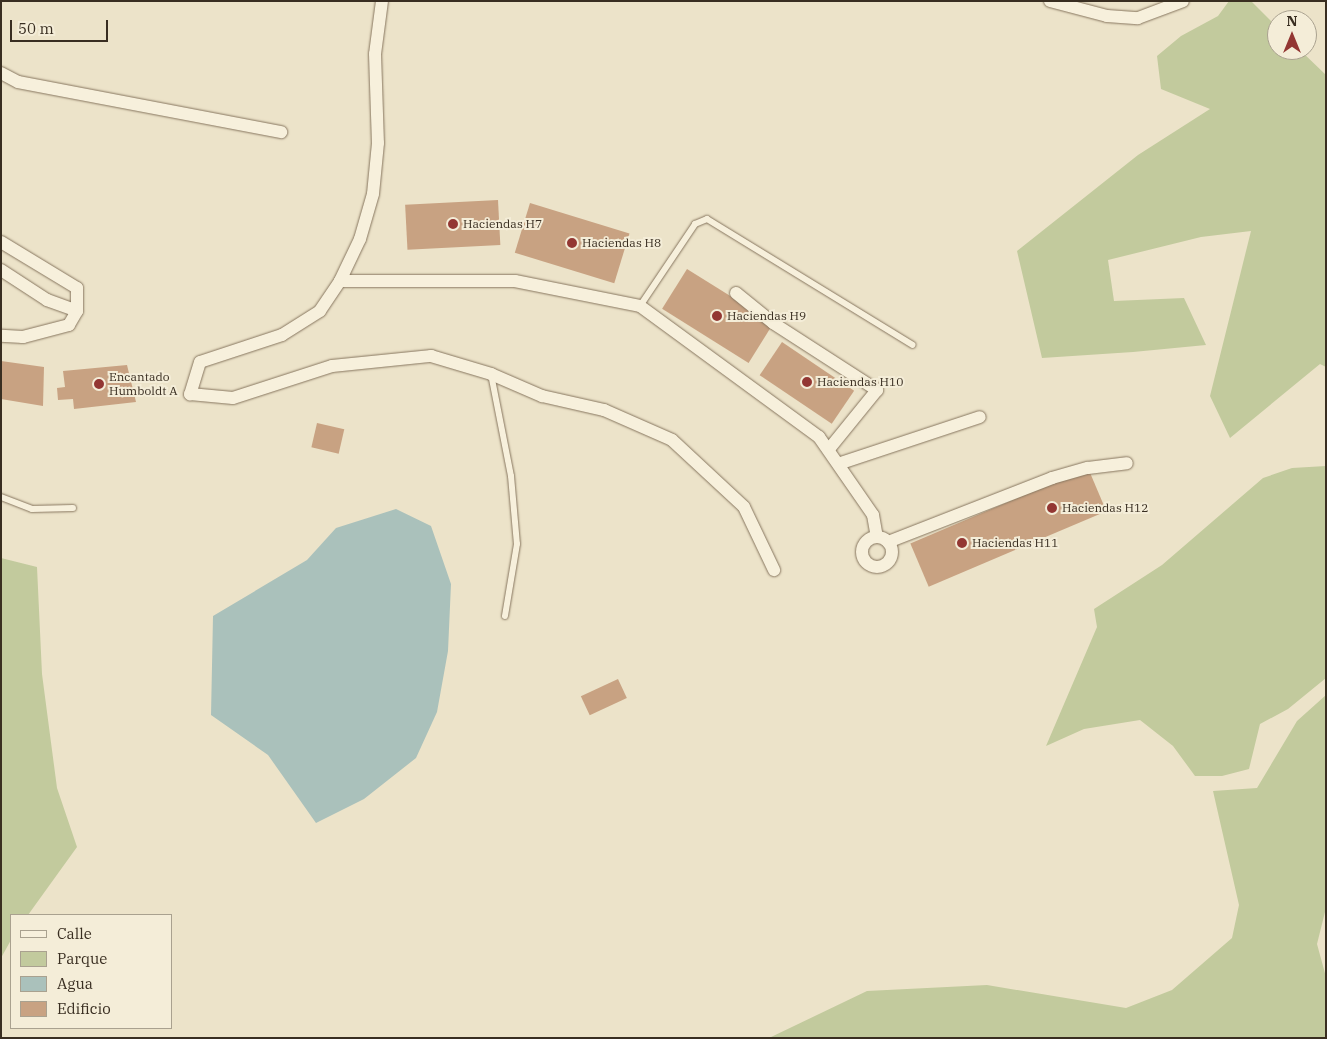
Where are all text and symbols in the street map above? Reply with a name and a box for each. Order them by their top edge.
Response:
scale bar [12,10,110,42]
north arrow [1267,10,1317,60]
text: N [1286,12,1298,30]
text: 50 m [18,19,54,38]
place label: Haciendas H7 [463,217,542,231]
marker: Haciendas H7 [447,218,459,230]
place label: Haciendas H8 [582,236,661,250]
marker: Haciendas H8 [566,237,578,249]
place label: Haciendas H9 [727,309,806,323]
marker: Haciendas H9 [711,310,723,322]
place label: Encantado Humboldt A [109,370,178,398]
place label: Haciendas H10 [817,375,903,389]
marker: Haciendas H10 [801,376,813,388]
marker: Encantado Humboldt A [93,378,105,390]
place label: Haciendas H12 [1062,501,1148,515]
marker: Haciendas H12 [1046,502,1058,514]
place label: Haciendas H11 [972,536,1058,550]
marker: Haciendas H11 [956,537,968,549]
legend [10,914,172,1029]
text: Calle [57,924,92,943]
text: Parque [57,949,107,968]
text: Agua [57,974,93,993]
text: Edificio [57,999,111,1018]

